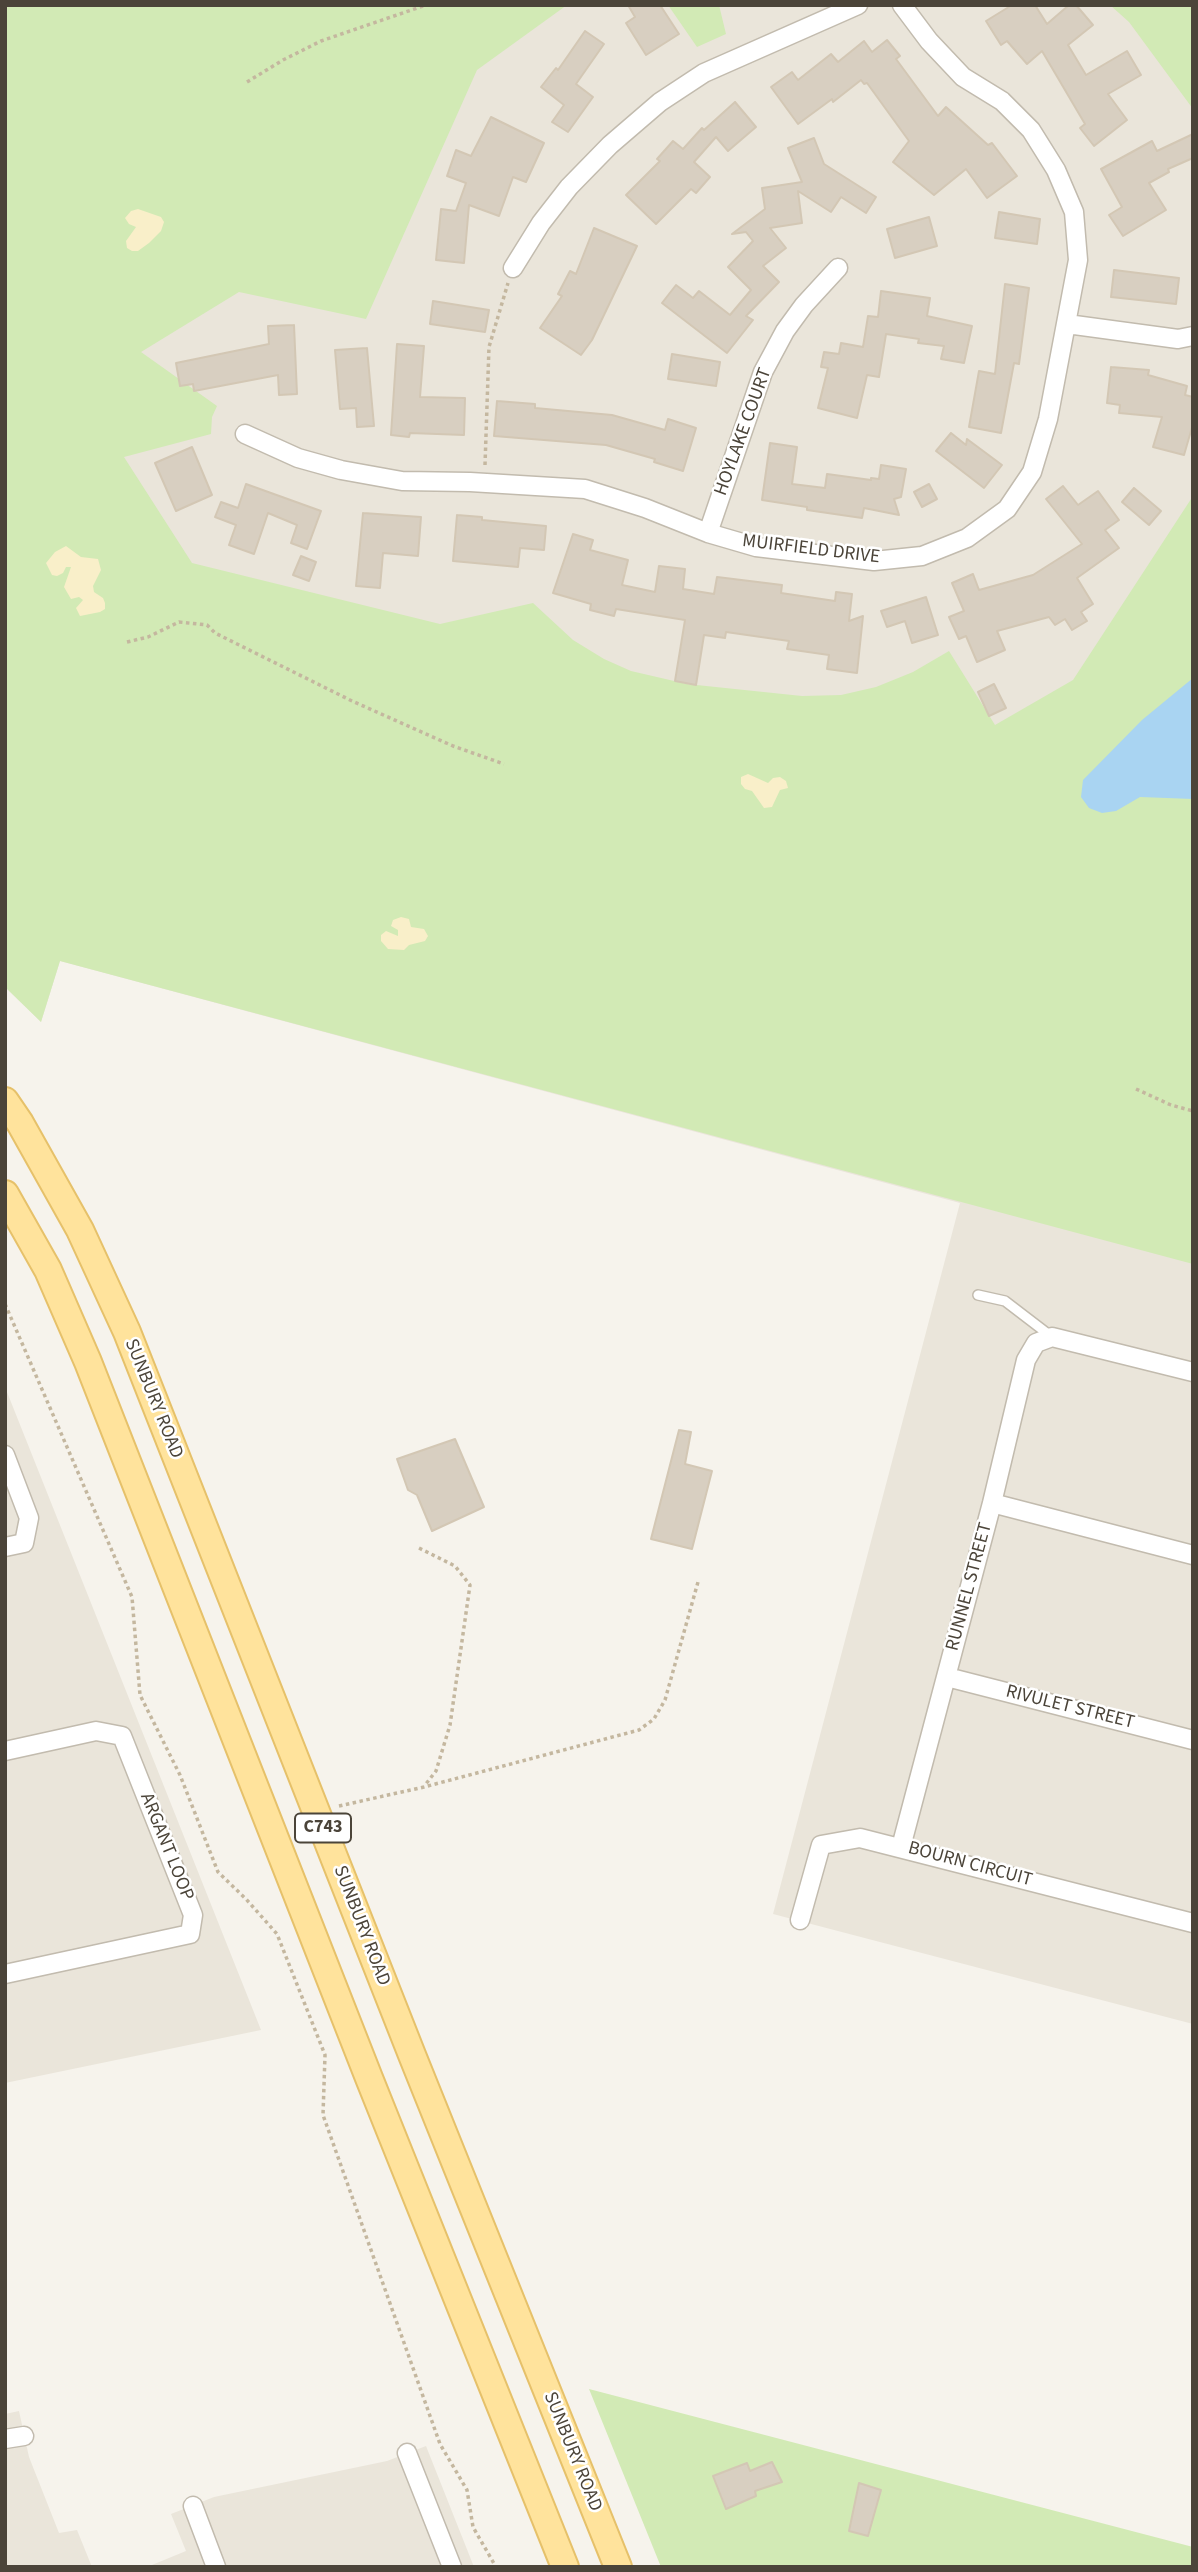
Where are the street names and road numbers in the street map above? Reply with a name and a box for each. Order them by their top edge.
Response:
street label: HOYLAKE COURT [710,365,778,499]
street label: MUIRFIELD DRIVE [741,530,881,570]
street label: SUNBURY ROAD [119,1336,187,1462]
street label: RUNNEL STREET [942,1520,998,1654]
street label: RIVULET STREET [1003,1681,1137,1735]
street label: ARGANT LOOP [134,1790,198,1904]
road number: C743 [295,1814,351,1842]
street label: BOURN CIRCUIT [905,1837,1035,1893]
street label: SUNBURY ROAD [328,1863,394,1989]
street label: SUNBURY ROAD [538,2389,606,2515]

